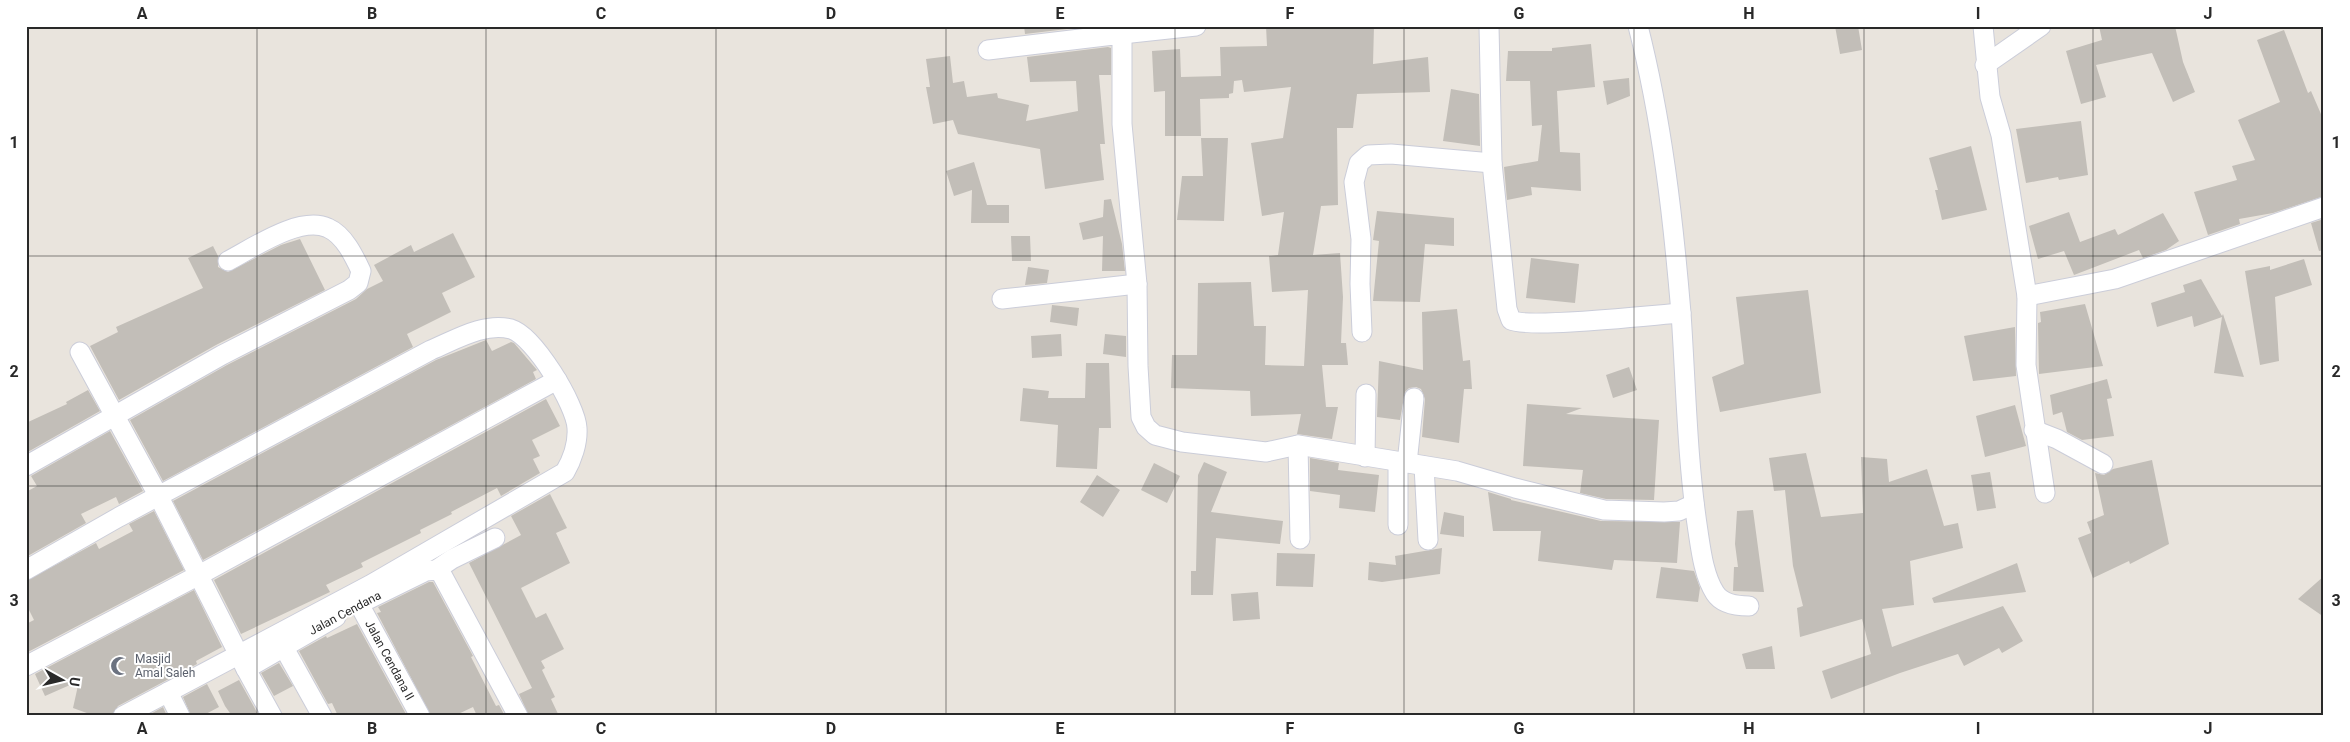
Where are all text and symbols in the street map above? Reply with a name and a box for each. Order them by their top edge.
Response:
text: A [137,4,148,23]
text: B [367,4,377,23]
text: C [596,4,606,23]
text: D [826,4,836,23]
text: E [1056,4,1065,23]
text: F [1286,4,1295,23]
text: G [1514,4,1525,23]
text: H [1743,4,1755,23]
text: I [1976,4,1980,23]
text: J [2204,4,2212,23]
text: 1 [9,133,19,152]
text: 1 [2331,133,2341,152]
text: 2 [9,362,19,381]
text: 2 [2331,362,2341,381]
street label: Jalan Cendana [307,588,383,638]
text: 3 [9,591,19,610]
text: 3 [2331,591,2341,610]
street label: Jalan Cendana II [362,618,417,703]
place label: Masjid Amal Saleh [135,652,195,680]
north arrow [38,654,88,704]
mosque icon: Masjid Amal Saleh [109,655,131,677]
text: U [66,676,83,687]
text: A [137,719,148,738]
text: B [367,719,377,738]
text: C [596,719,606,738]
text: D [826,719,836,738]
text: E [1056,719,1065,738]
text: F [1286,719,1295,738]
text: G [1514,719,1525,738]
text: H [1743,719,1755,738]
text: I [1976,719,1980,738]
text: J [2204,719,2212,738]

